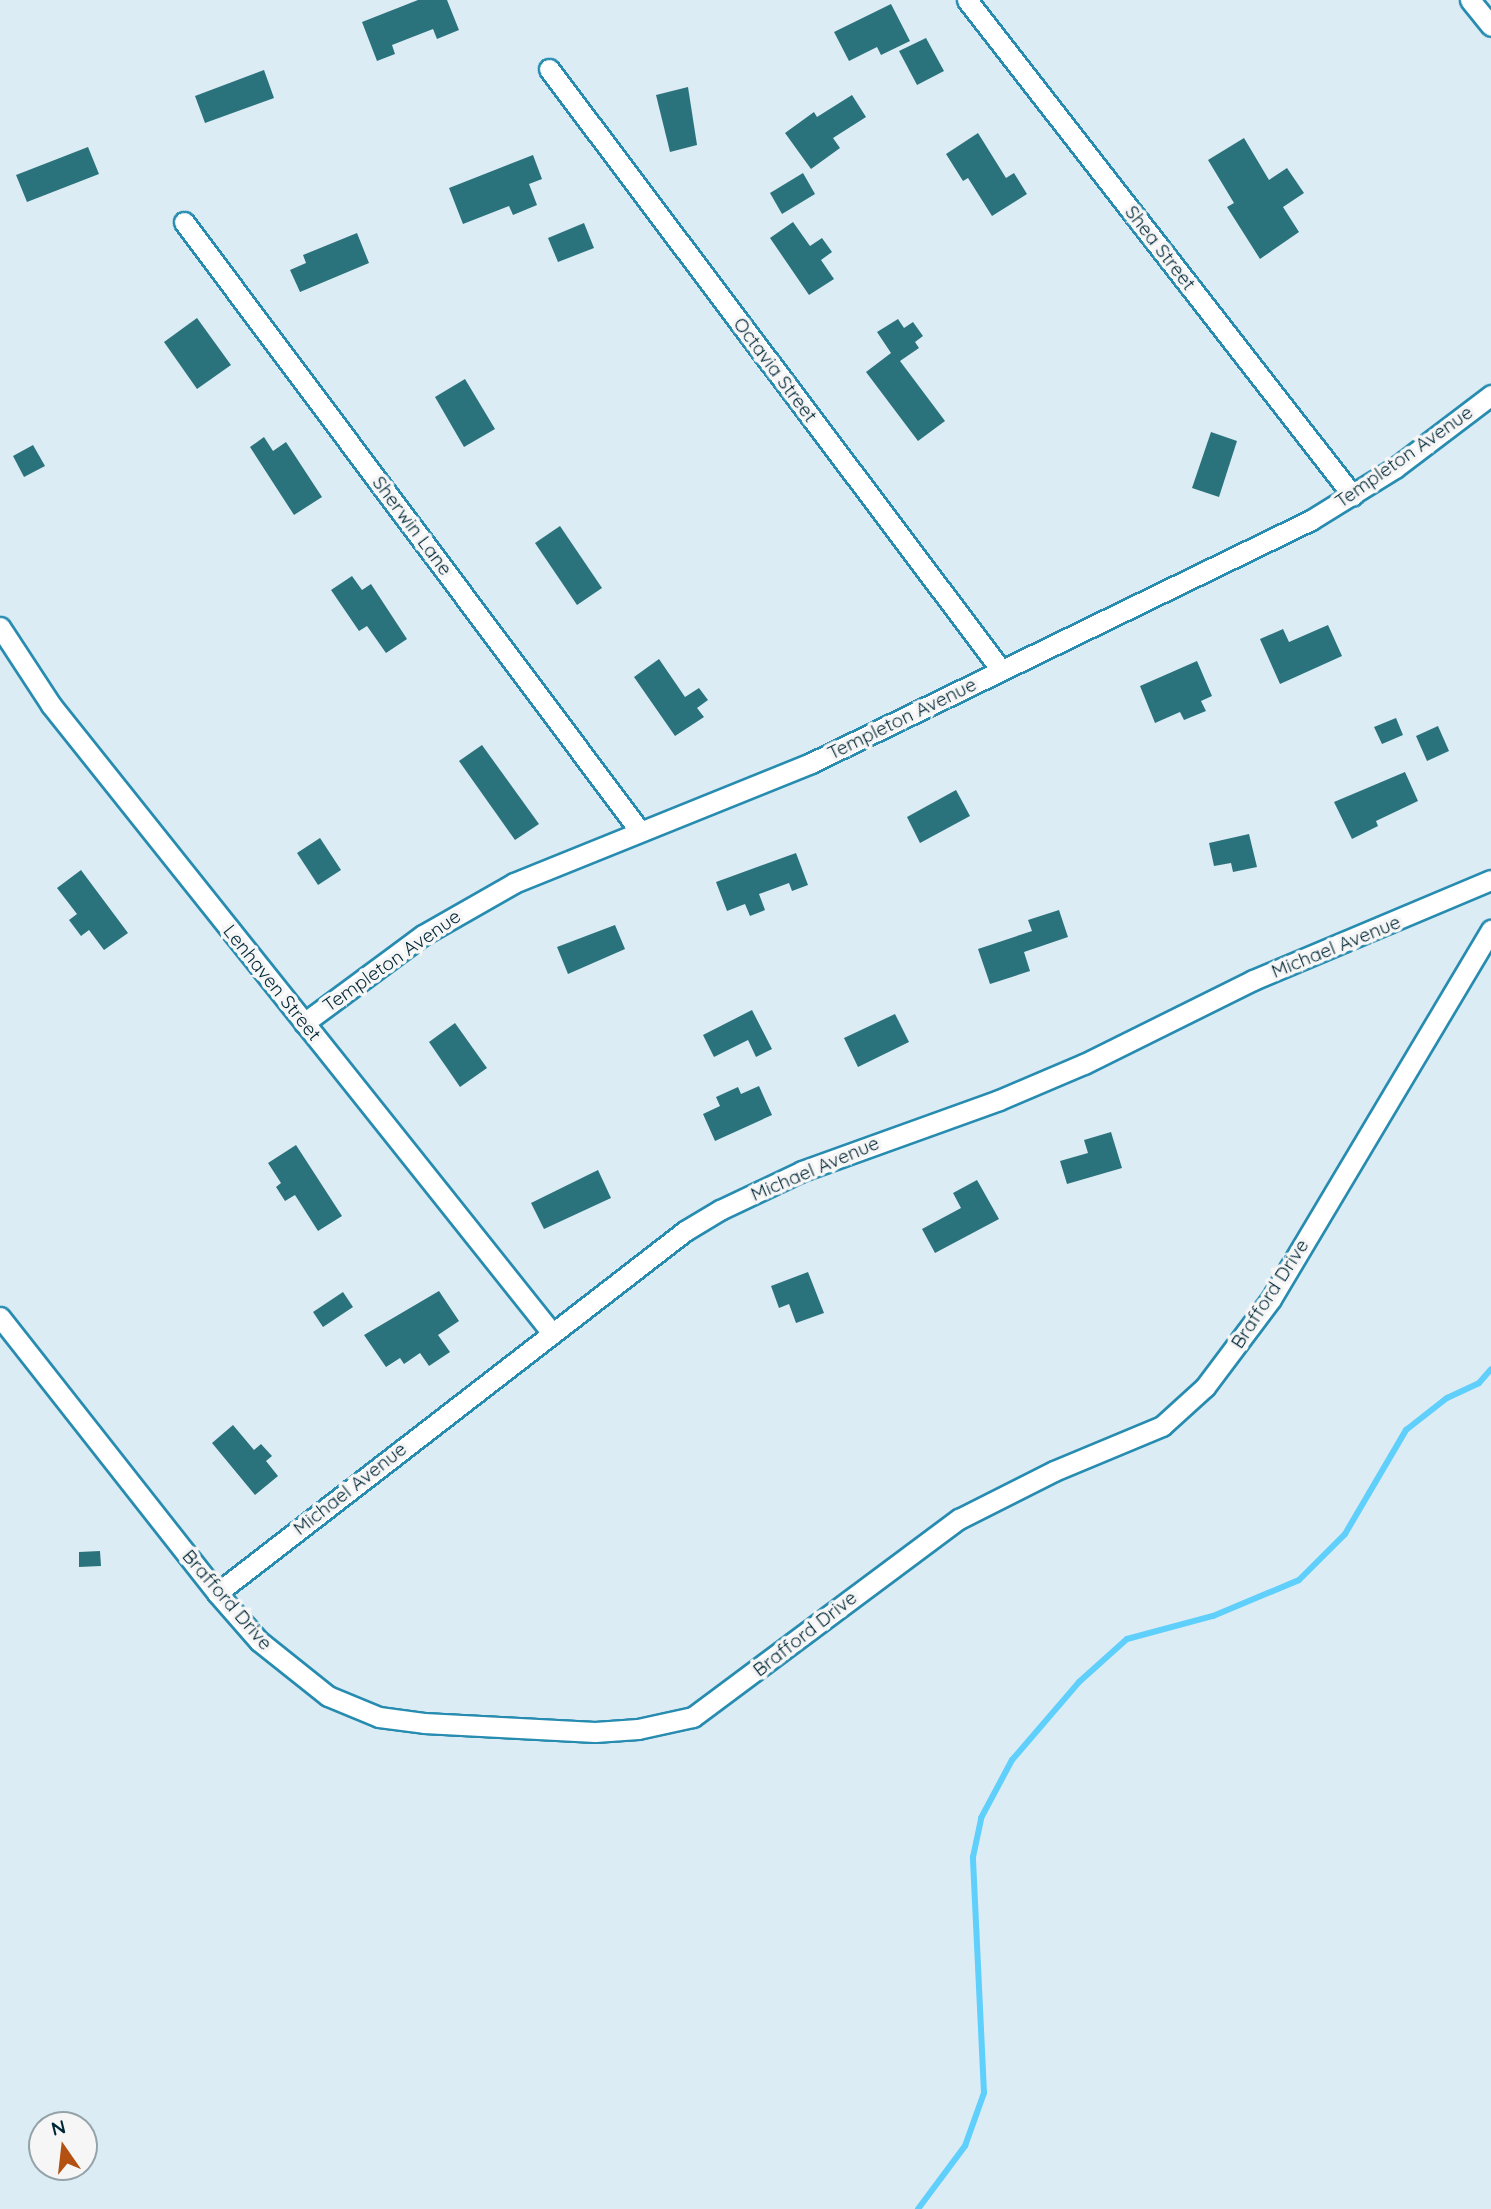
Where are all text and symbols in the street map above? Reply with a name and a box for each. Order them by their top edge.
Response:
street label: Shea Street [1120,201,1200,295]
street label: Octavia Street [728,313,822,427]
street label: Templeton Avenue [1331,401,1477,513]
street label: Sherwin Lane [367,472,457,580]
street label: Templeton Avenue [824,673,980,765]
street label: Templeton Avenue [319,905,465,1017]
street label: Michael Avenue [1268,911,1404,983]
street label: Lenhaven Street [218,920,326,1046]
street label: Michael Avenue [747,1132,883,1206]
street label: Brafford Drive [1226,1235,1314,1353]
street label: Michael Avenue [289,1438,411,1540]
street label: Brafford Drive [177,1545,277,1655]
street label: Brafford Drive [749,1586,861,1682]
north arrow [28,2111,98,2181]
text: N [49,2114,68,2141]

